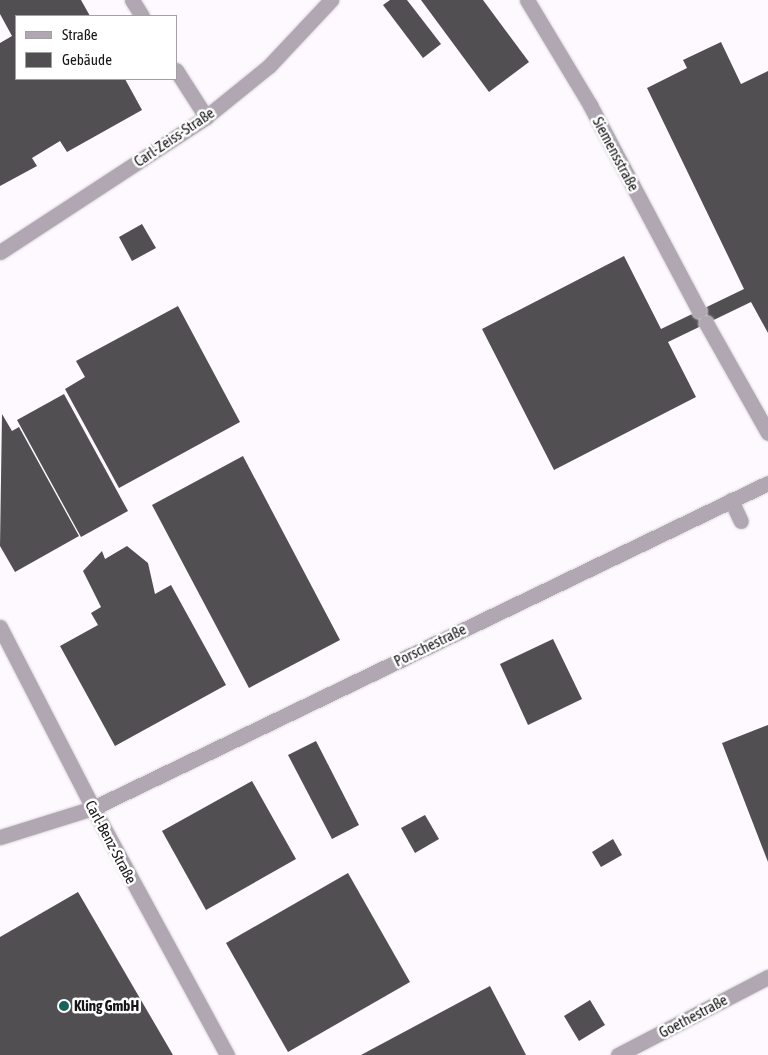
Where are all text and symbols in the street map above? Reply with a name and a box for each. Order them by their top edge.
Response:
legend [15,15,178,80]
text: Straße [62,26,98,43]
text: Gebäude [62,51,112,68]
street label: Carl-Zeiss-Straße [130,104,218,170]
street label: Siemensstraße [589,114,643,194]
street label: Porschestraße [391,620,469,670]
street label: Carl-Benz-Straße [82,797,140,887]
street label: Goethestraße [656,990,730,1042]
place label: Kling GmbH [74,997,139,1015]
marker: Kling GmbH [58,1000,70,1012]

